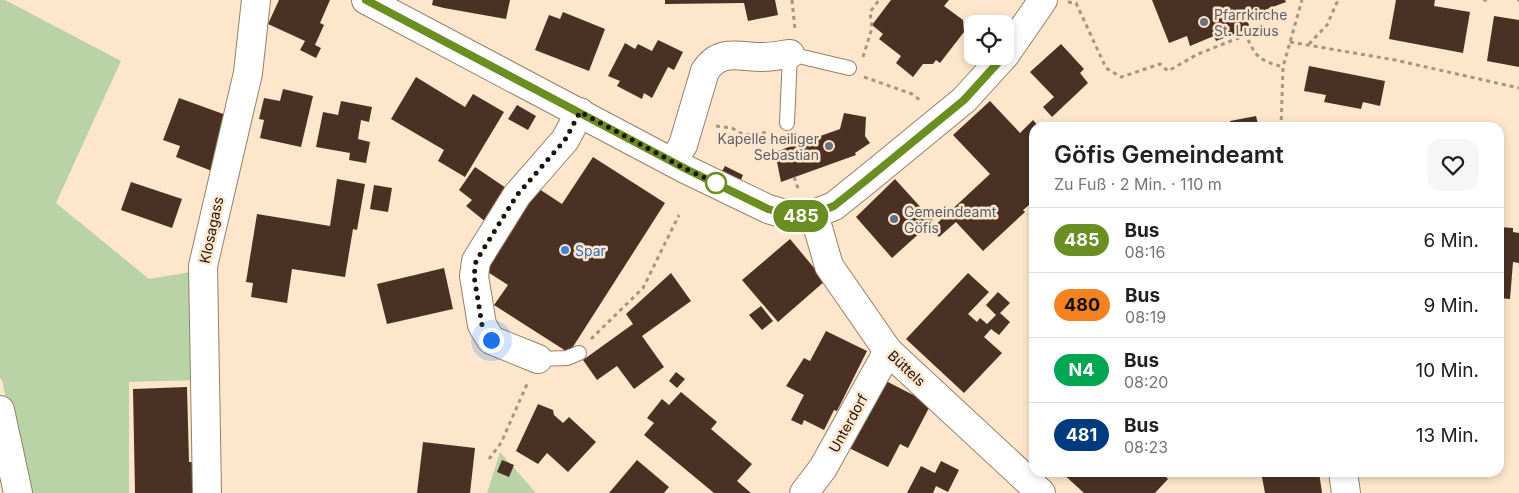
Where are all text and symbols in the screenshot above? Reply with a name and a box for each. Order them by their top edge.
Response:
place label: Pfarrkirche St. Luzius [1214,6,1287,39]
map controls [964,15,1014,65]
button: locate [964,15,1014,65]
marker: Pfarrkirche St. Luzius [1198,16,1210,28]
place label: Kapelle heiliger Sebastian [717,130,819,163]
button: heart [1427,139,1479,191]
marker: Kapelle heiliger Sebastian [823,140,835,152]
text: Göfis Gemeindeamt [1054,140,1284,169]
unlabelled marker [705,172,727,194]
text: Zu Fuß · 2 Min. · 110 m [1054,174,1222,194]
street label: Klosagass [196,195,226,265]
line badge: 485 [772,200,830,232]
place label: Gemeindeamt Göfis [904,203,997,236]
text: 485 [783,205,819,226]
marker: Gemeindeamt Göfis [888,213,900,225]
text: Bus [1124,219,1159,242]
text: 485 [1064,229,1099,250]
text: 6 Min. [1423,229,1479,252]
place label: Spar [575,242,606,259]
text: 08:16 [1124,242,1165,262]
marker: Spar [559,244,571,256]
text: Bus [1125,284,1160,307]
text: 480 [1064,294,1100,315]
text: 9 Min. [1423,294,1479,317]
text: 08:19 [1125,307,1166,327]
your location [479,328,504,353]
street label: Büttels [885,346,929,390]
text: Bus [1124,349,1159,372]
text: N4 [1069,359,1094,380]
text: 10 Min. [1415,359,1479,382]
text: 08:20 [1124,372,1168,392]
street label: Unterdorf [825,391,871,455]
text: Bus [1124,414,1159,437]
text: 481 [1066,424,1097,445]
text: 13 Min. [1416,424,1479,447]
text: 08:23 [1124,437,1168,457]

